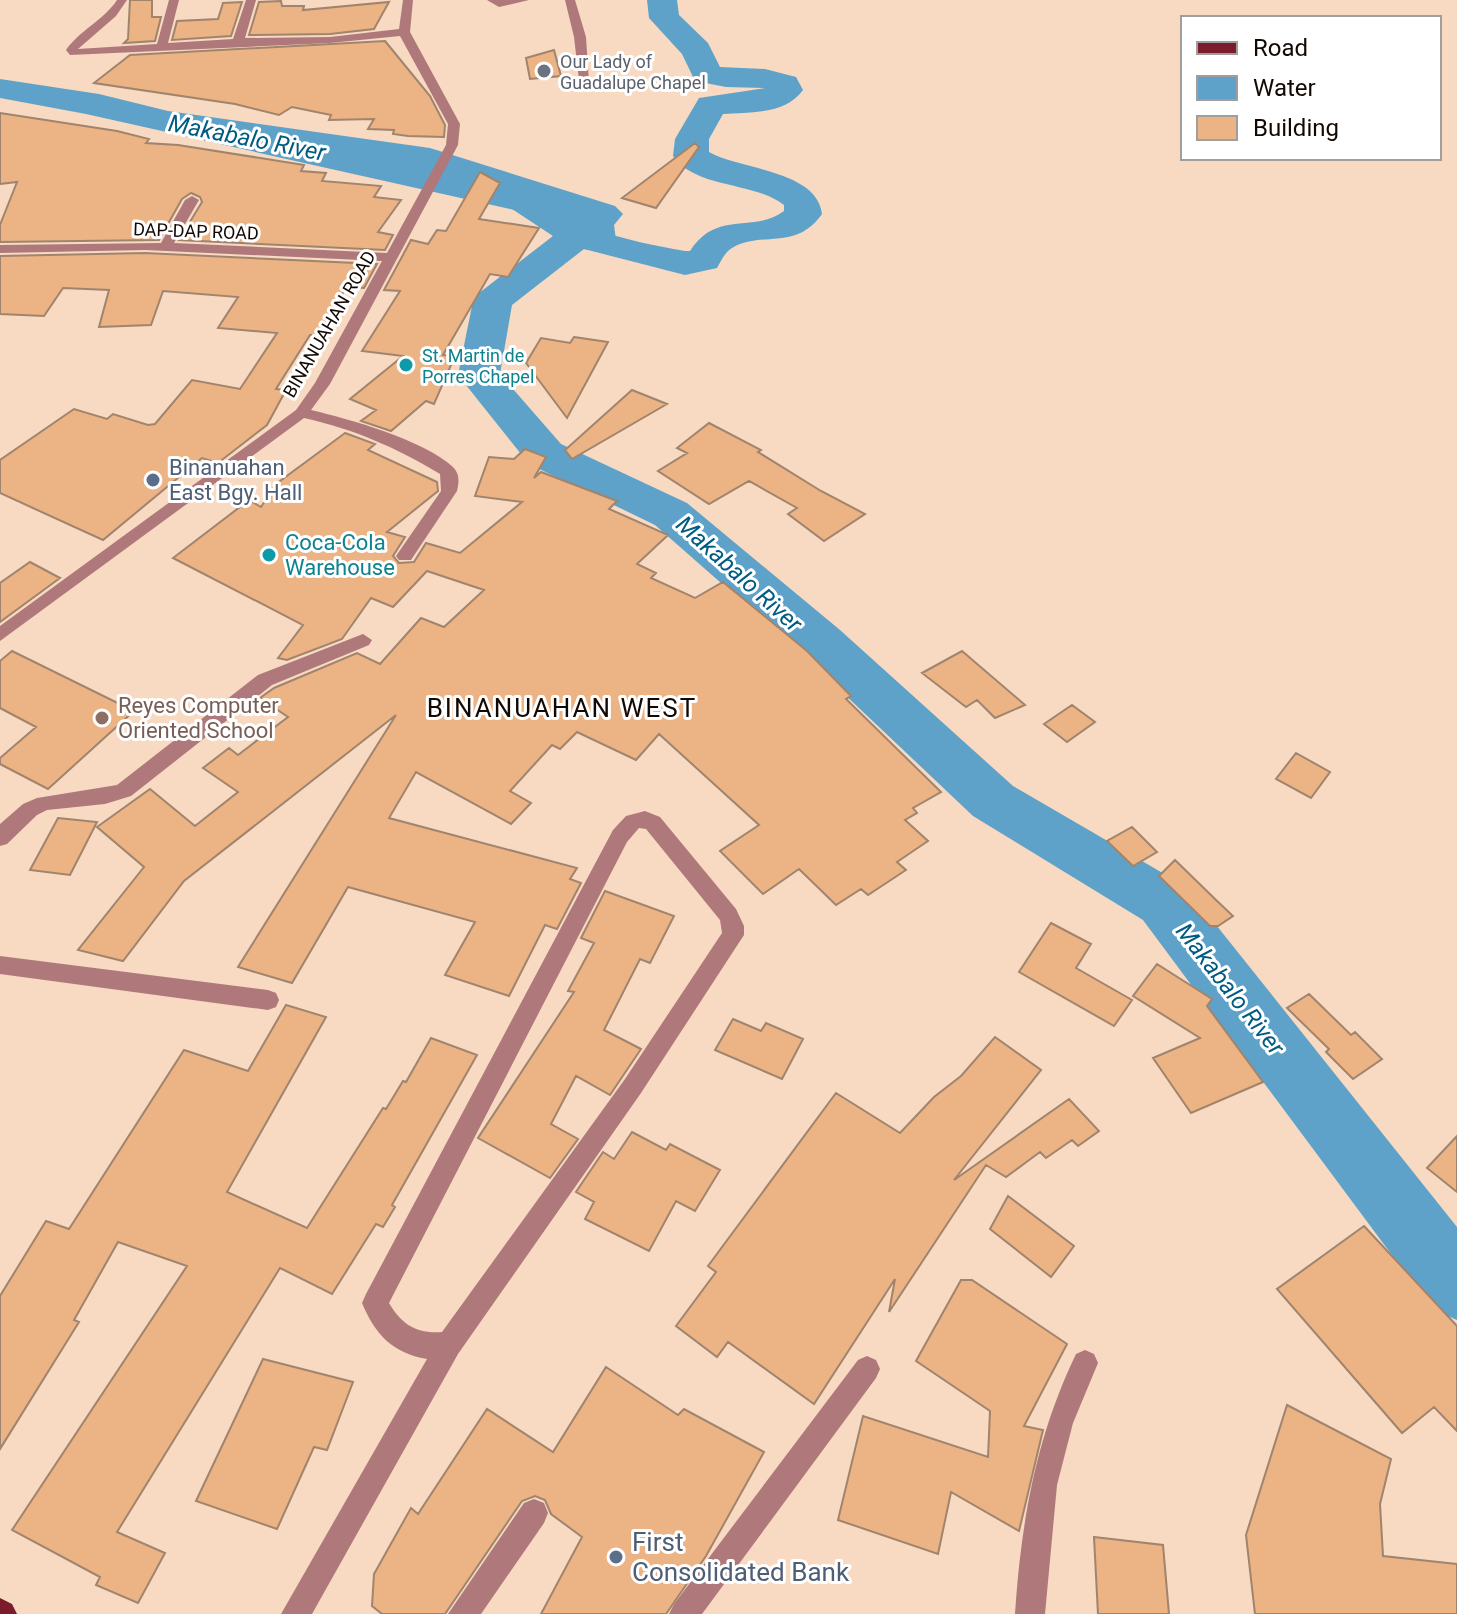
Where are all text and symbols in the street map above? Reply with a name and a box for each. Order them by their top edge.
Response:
legend [1181,16,1441,160]
text: Road [1253,34,1308,62]
place label: Our Lady of Guadalupe Chapel [560,51,706,93]
marker: Our Lady of Guadalupe Chapel [535,62,553,80]
text: Water [1253,74,1316,102]
water label: Makabalo River [166,109,329,167]
text: Building [1253,114,1339,142]
street label: DAP-DAP ROAD [133,218,259,244]
street label: BINANUAHAN ROAD [278,247,380,401]
place label: St. Martin de Porres Chapel [422,345,534,387]
marker: St. Martin de Porres Chapel [397,356,415,374]
place label: Binanuahan East Bgy. Hall [169,455,302,505]
marker: Binanuahan East Bgy. Hall [144,471,162,489]
water label: Makabalo River [670,510,808,638]
place label: Coca-Cola Warehouse [285,530,395,580]
marker: Coca-Cola Warehouse [260,546,278,564]
place label: Reyes Computer Oriented School [118,693,279,743]
district label: BINANUAHAN WEST [427,693,697,723]
marker: Reyes Computer Oriented School [93,709,111,727]
water label: Makabalo River [1170,918,1291,1061]
place label: First Consolidated Bank [632,1527,850,1587]
marker: First Consolidated Bank [607,1548,625,1566]

